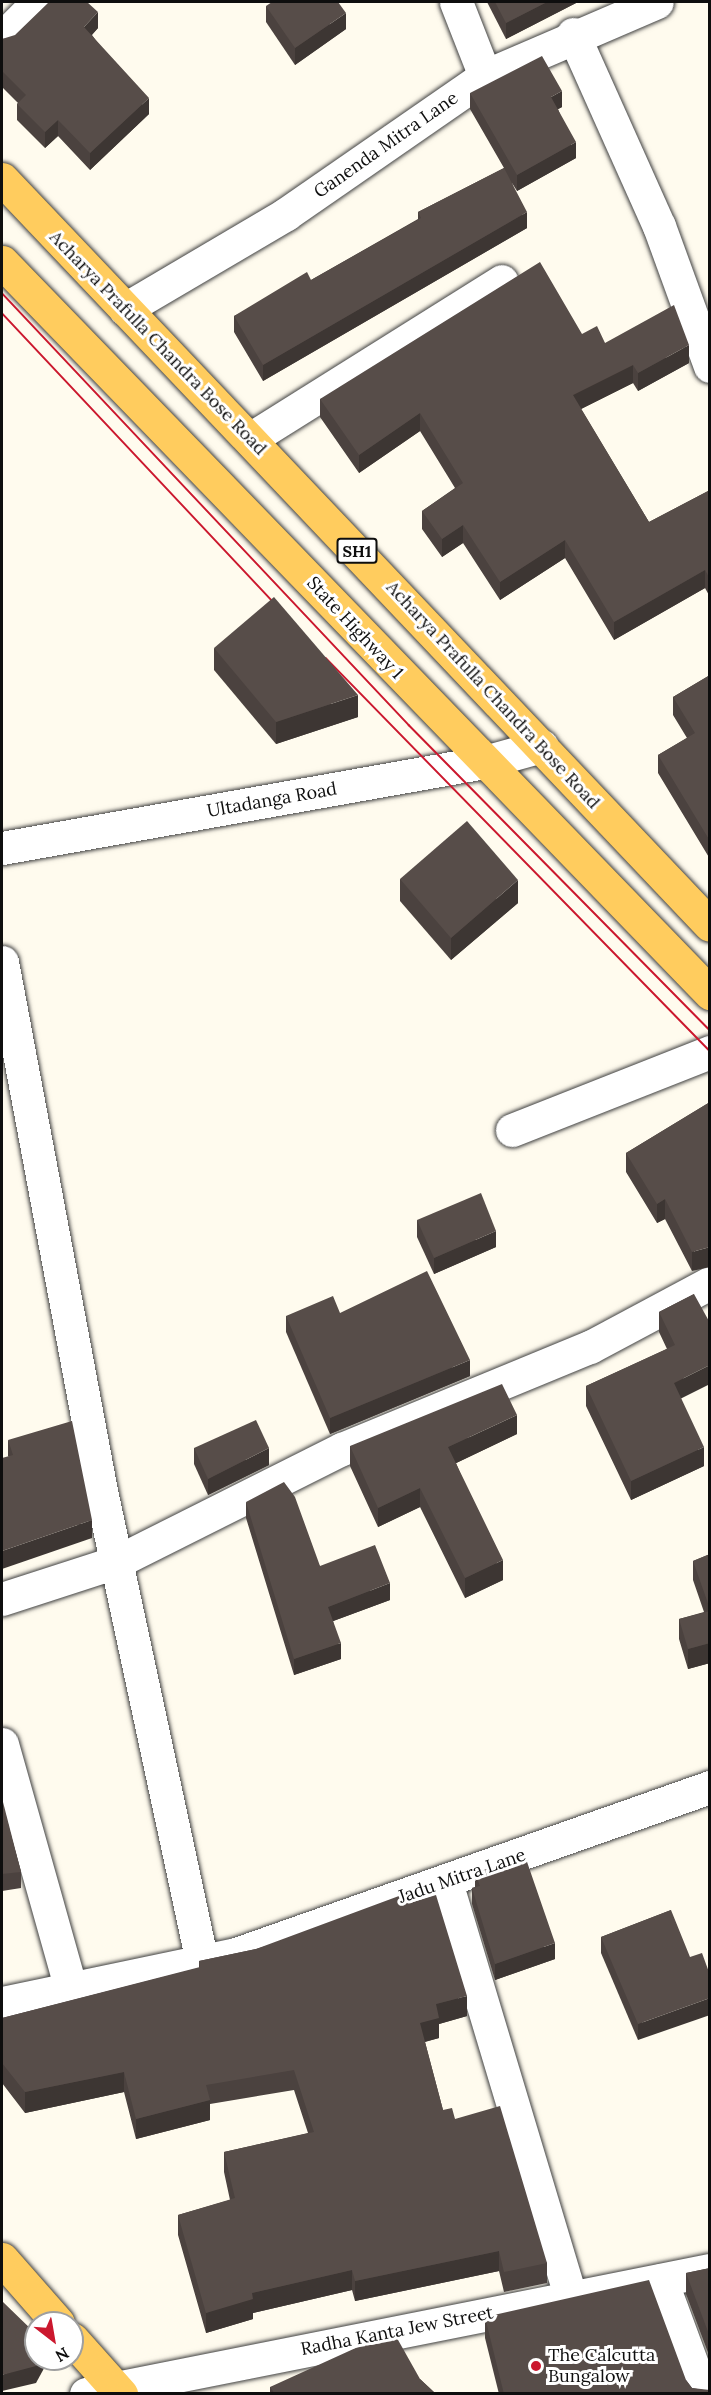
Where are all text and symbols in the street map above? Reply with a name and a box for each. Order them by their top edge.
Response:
street label: Ganenda Mitra Lane [310,87,462,203]
street label: Acharya Prafulla Chandra Bose Road [45,226,271,460]
road number: SH1 [336,538,378,564]
street label: State Highway 1 [302,572,408,684]
street label: Acharya Prafulla Chandra Bose Road [382,577,604,813]
street label: Ultadanga Road [205,778,339,822]
street label: Jadu Mitra Lane [395,1844,529,1908]
street label: Radha Kanta Jew Street [299,2302,495,2360]
north arrow [24,2311,84,2371]
text: N [52,2343,73,2366]
place label: The Calcutta Bungalow [548,2345,655,2388]
marker: The Calcutta Bungalow [529,2359,543,2373]

